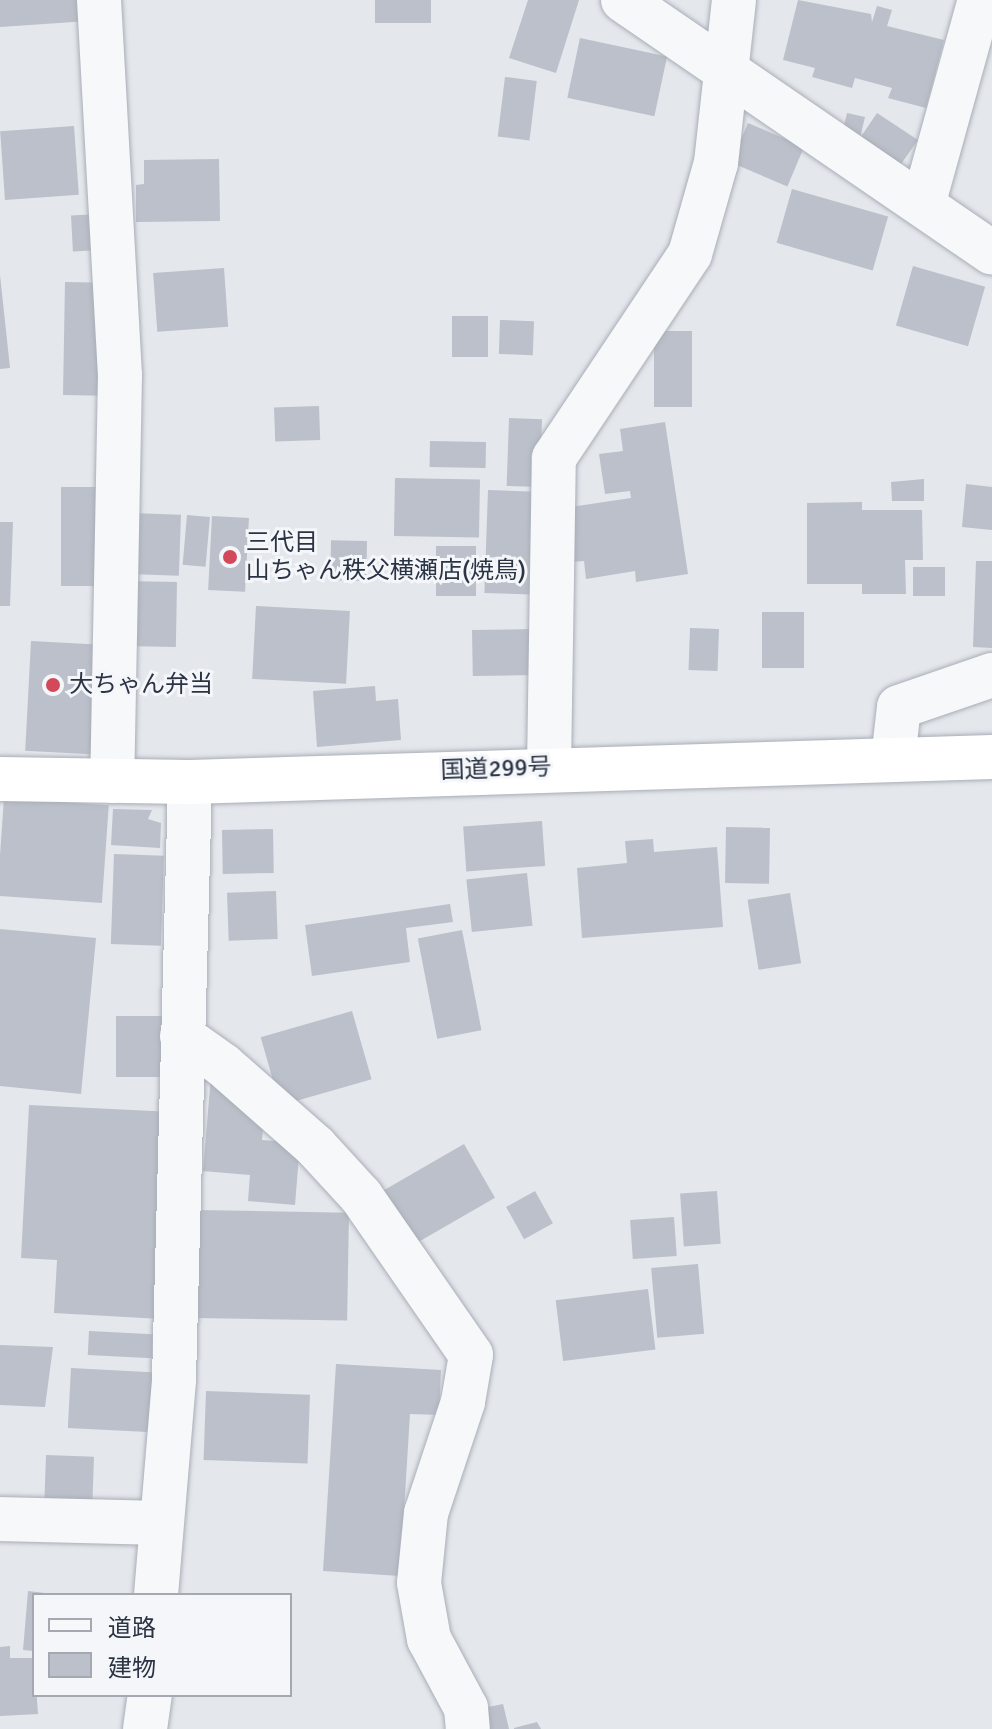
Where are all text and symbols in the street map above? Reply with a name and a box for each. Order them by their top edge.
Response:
place label: 三代目 山ちゃん秩父横瀬店(焼鳥) [246,529,526,585]
marker: 三代目 山ちゃん秩父横瀬店(焼鳥) [221,548,239,566]
place label: 大ちゃん弁当 [69,671,213,699]
marker: 大ちゃん弁当 [44,676,62,694]
street label: 国道299号 [440,753,552,785]
legend [32,1593,292,1697]
text: 道路 [108,1613,156,1643]
text: 建物 [108,1653,156,1683]

